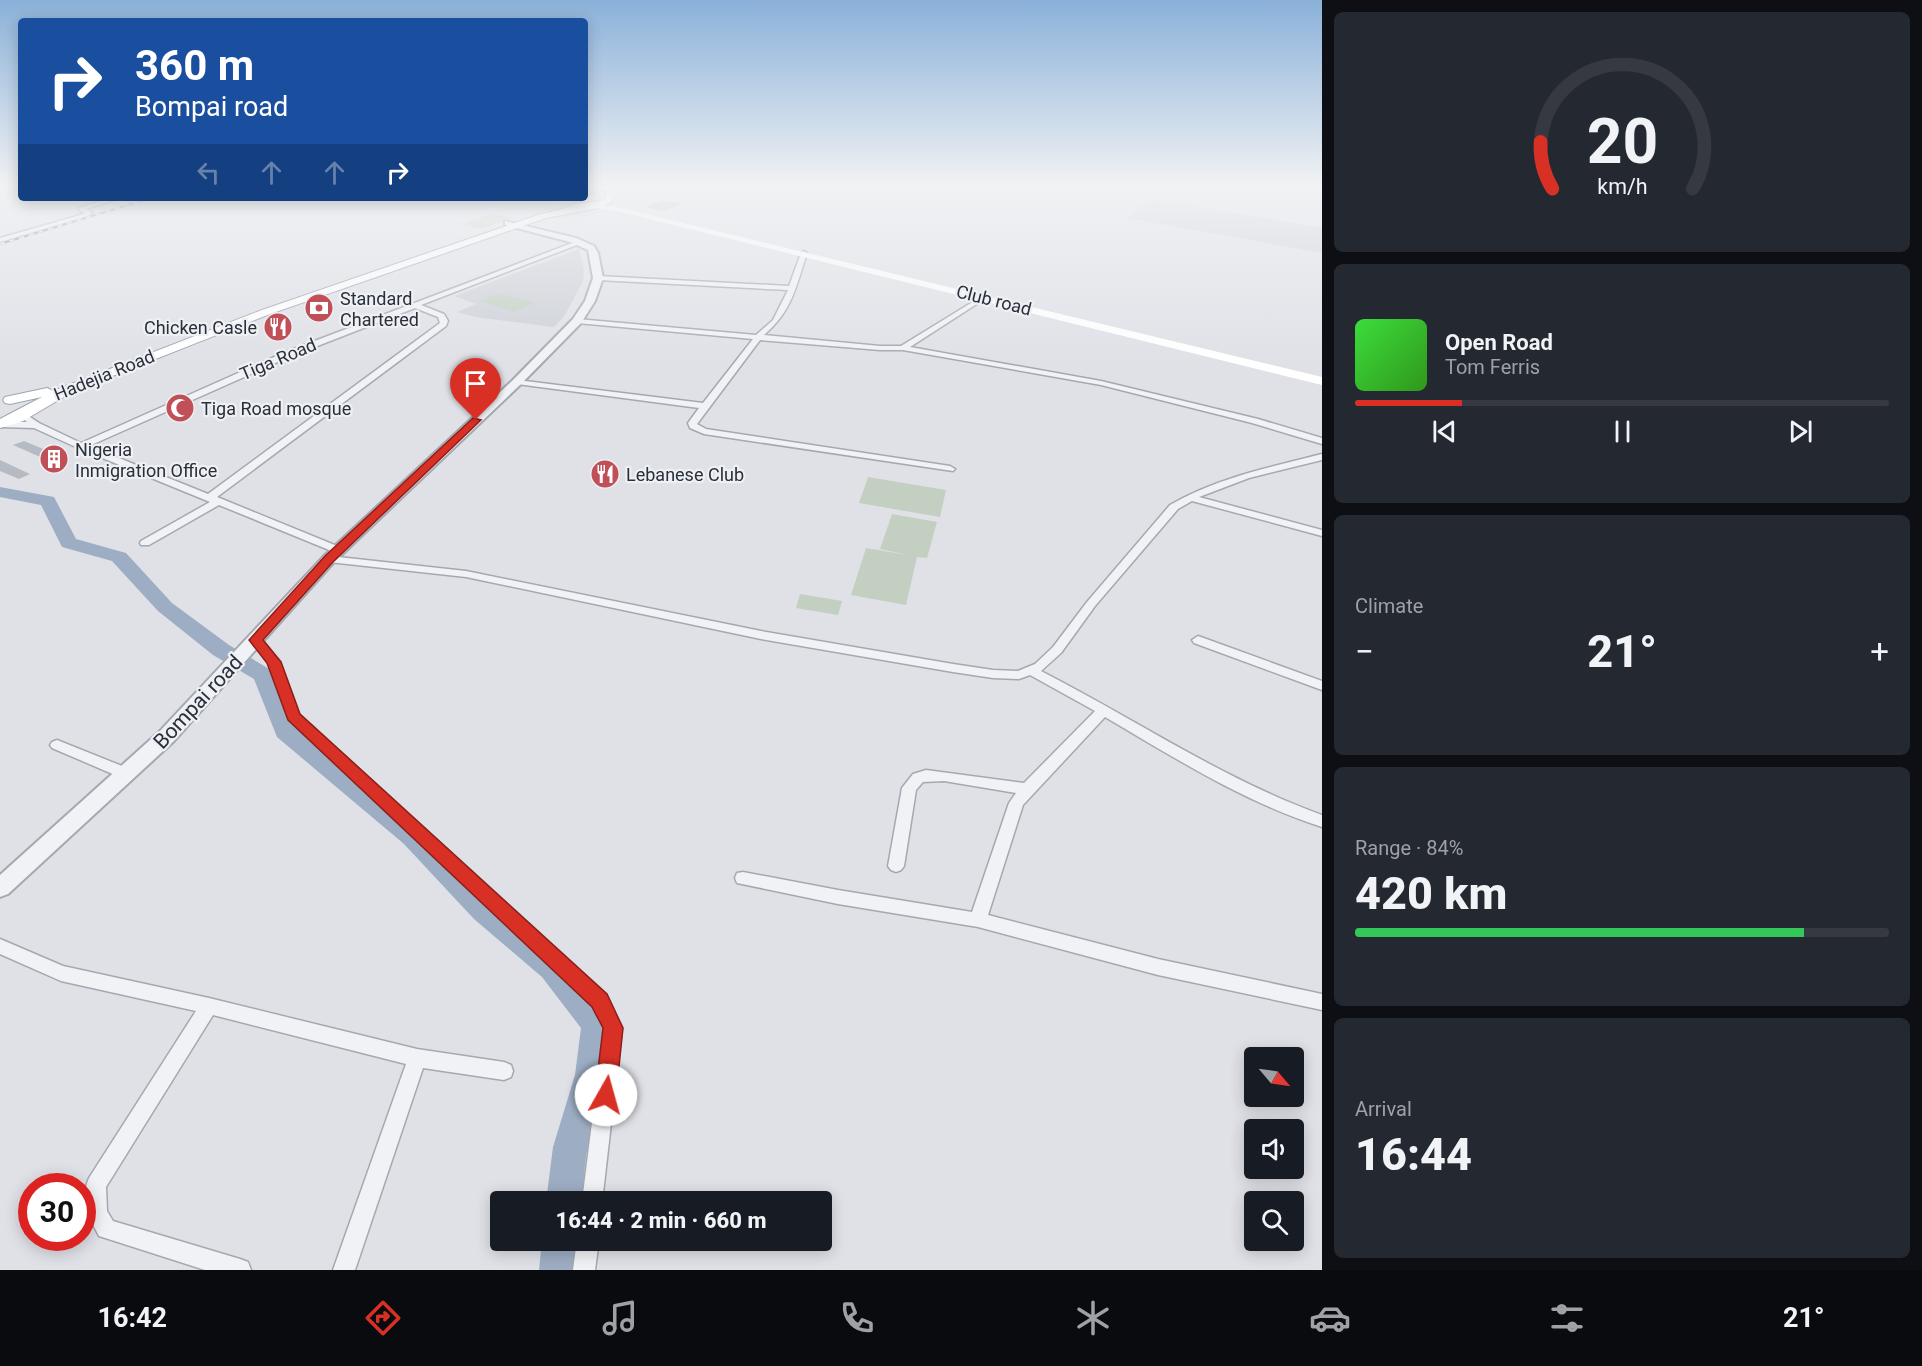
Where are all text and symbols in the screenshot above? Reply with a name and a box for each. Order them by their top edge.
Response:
text: 360 m [135,41,254,90]
icon: right [36,42,114,120]
text: Bompai road [135,91,288,123]
text: 20 [1586,105,1658,178]
icon: left [192,156,225,189]
icon: ahead [255,156,288,189]
icon: ahead [318,156,351,189]
icon: right [381,156,414,189]
text: km/h [1597,174,1647,199]
street label: Club road [954,281,1034,319]
place label: Standard Chartered [340,288,419,330]
bank icon: Standard Chartered [303,292,335,324]
restaurant icon: Chicken Casle [262,311,294,343]
place label: Chicken Casle [144,317,257,338]
text: Open Road [1445,330,1553,355]
street label: Tiga Road [237,334,319,384]
street label: Hadejia Road [51,345,157,405]
text: Tom Ferris [1445,355,1540,379]
pin [450,358,501,420]
icon: arrive [459,367,492,400]
mosque icon: Tiga Road mosque [164,392,196,424]
place label: Tiga Road mosque [201,398,351,419]
icon: previous [1428,415,1461,448]
icon: pause [1606,415,1639,448]
icon: next [1784,415,1817,448]
place label: Nigeria Inmigration Office [75,439,217,481]
building icon: Nigeria Inmigration Office [38,443,70,475]
restaurant icon: Lebanese Club [589,458,621,490]
place label: Lebanese Club [626,464,744,485]
text: Climate [1355,594,1423,618]
text: 21° [1587,625,1657,678]
text: − [1355,632,1374,671]
text: + [1870,632,1889,671]
street label: Bompai road [149,650,247,754]
text: Range · 84% [1355,836,1463,860]
text: 420 km [1355,867,1507,920]
north arrow [1244,1047,1304,1107]
map controls [1244,1047,1304,1251]
position arrow [574,1063,638,1127]
text: Arrival [1355,1097,1412,1121]
button: sound [1244,1119,1304,1179]
text: 16:44 [1355,1128,1472,1181]
speed limit sign: 30 [18,1173,96,1251]
button: search [1244,1191,1304,1251]
text: 16:44 · 2 min · 660 m [556,1208,766,1233]
icon: directions [362,1297,404,1339]
icon: music [599,1297,641,1339]
icon: phone [836,1297,878,1339]
icon: climate [1072,1297,1114,1339]
icon: car [1309,1297,1351,1339]
icon: filters [1546,1297,1588,1339]
text: 16:42 [97,1302,167,1334]
text: 21° [1783,1302,1825,1334]

